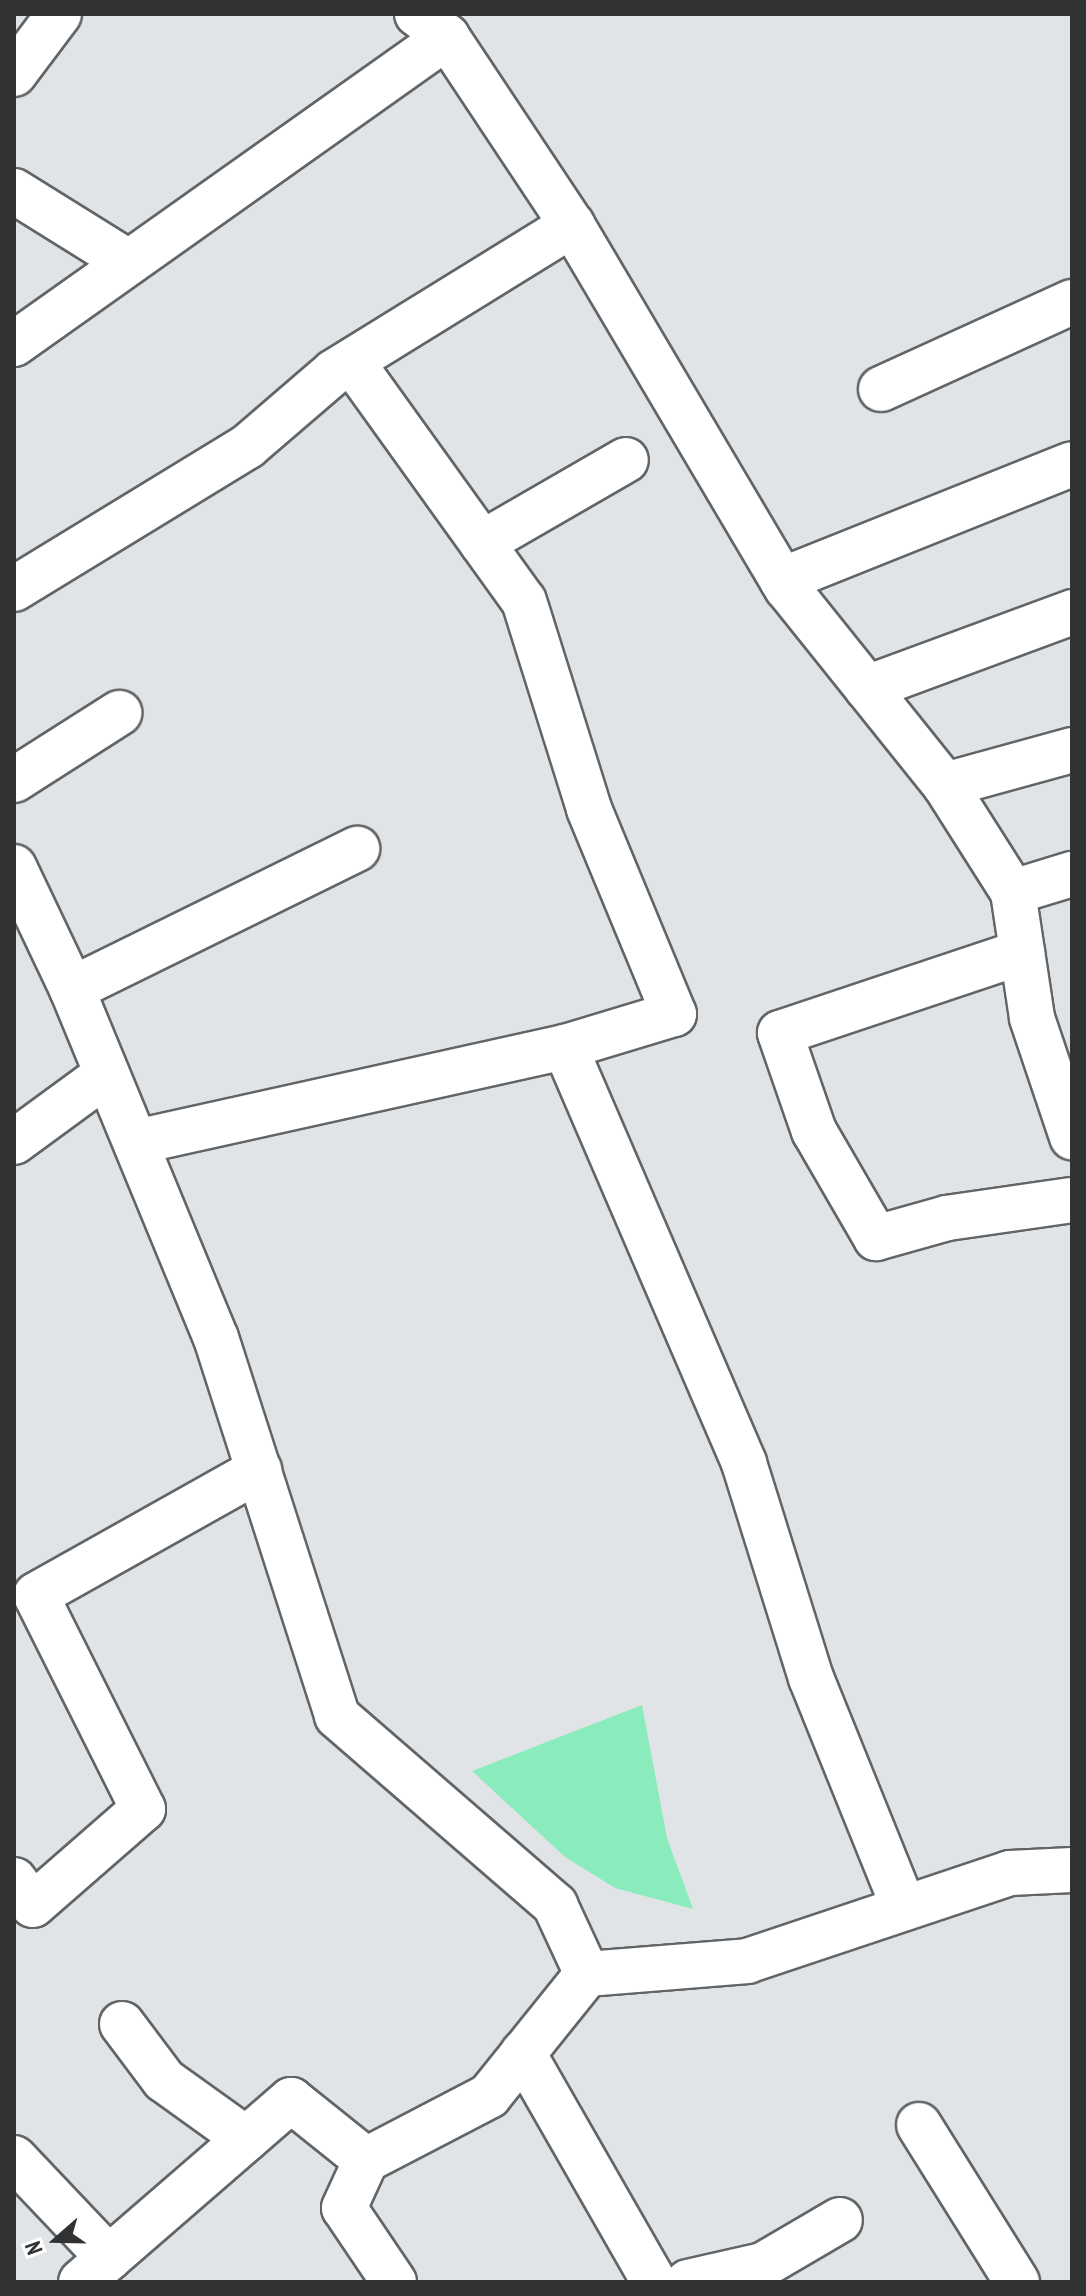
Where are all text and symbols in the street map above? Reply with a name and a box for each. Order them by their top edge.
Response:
north arrow [16,2200,96,2280]
text: N [18,2238,49,2259]

